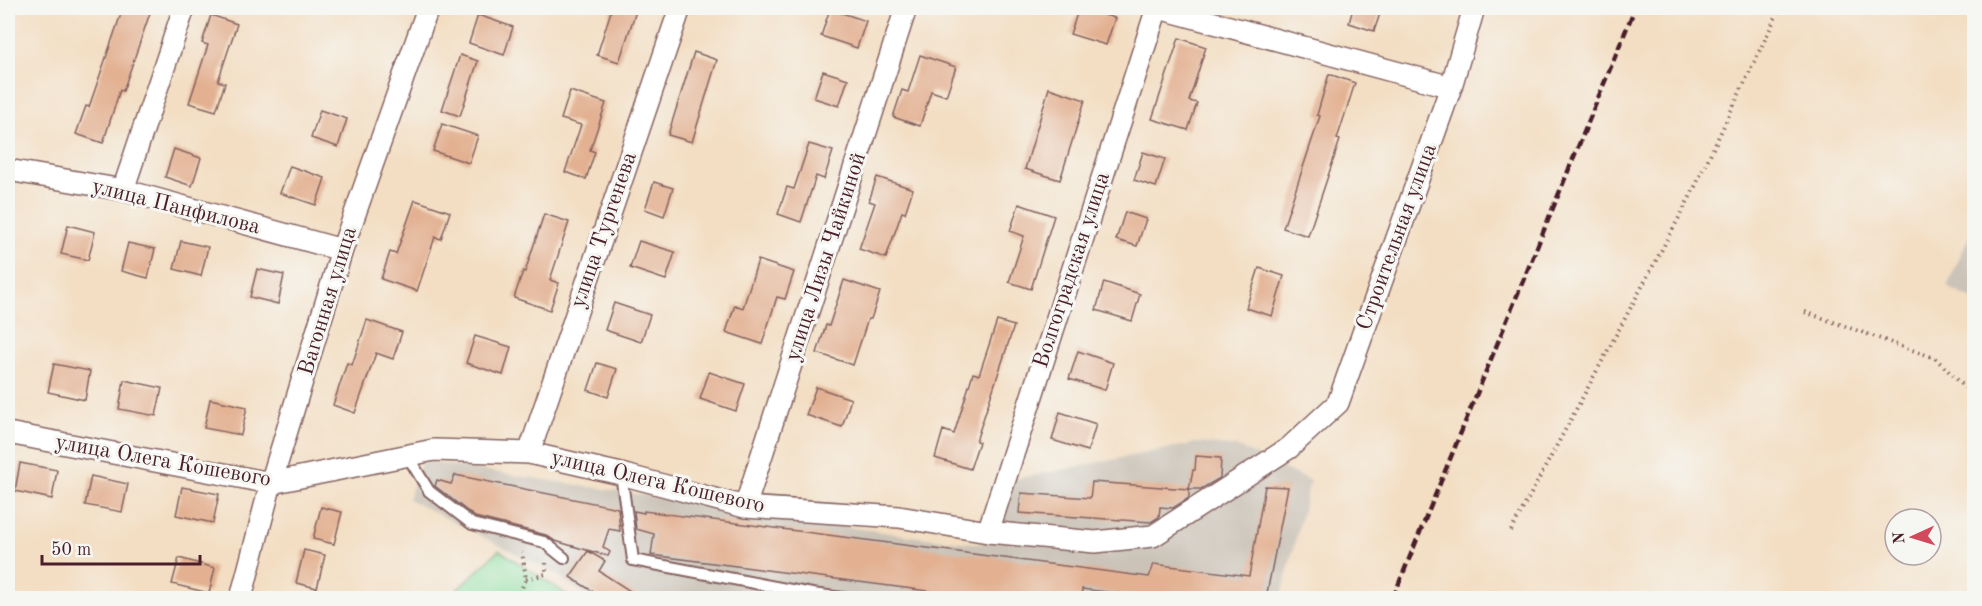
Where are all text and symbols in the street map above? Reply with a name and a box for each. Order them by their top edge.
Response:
street label: Строительная улица [1353,141,1441,333]
street label: улица Тургенева [567,149,641,311]
street label: улица Лизы Чайкиной [782,150,870,364]
street label: Волгоградская улица [1030,169,1114,371]
street label: улица Панфилова [90,175,263,239]
street label: Вагонная улица [295,224,361,378]
street label: улица Олега Кошевого [53,431,273,491]
street label: улица Олега Кошевого [549,447,767,517]
north arrow [1883,507,1943,567]
scale bar [42,528,200,566]
text: N [1892,530,1908,545]
text: 50 m [51,541,91,559]

